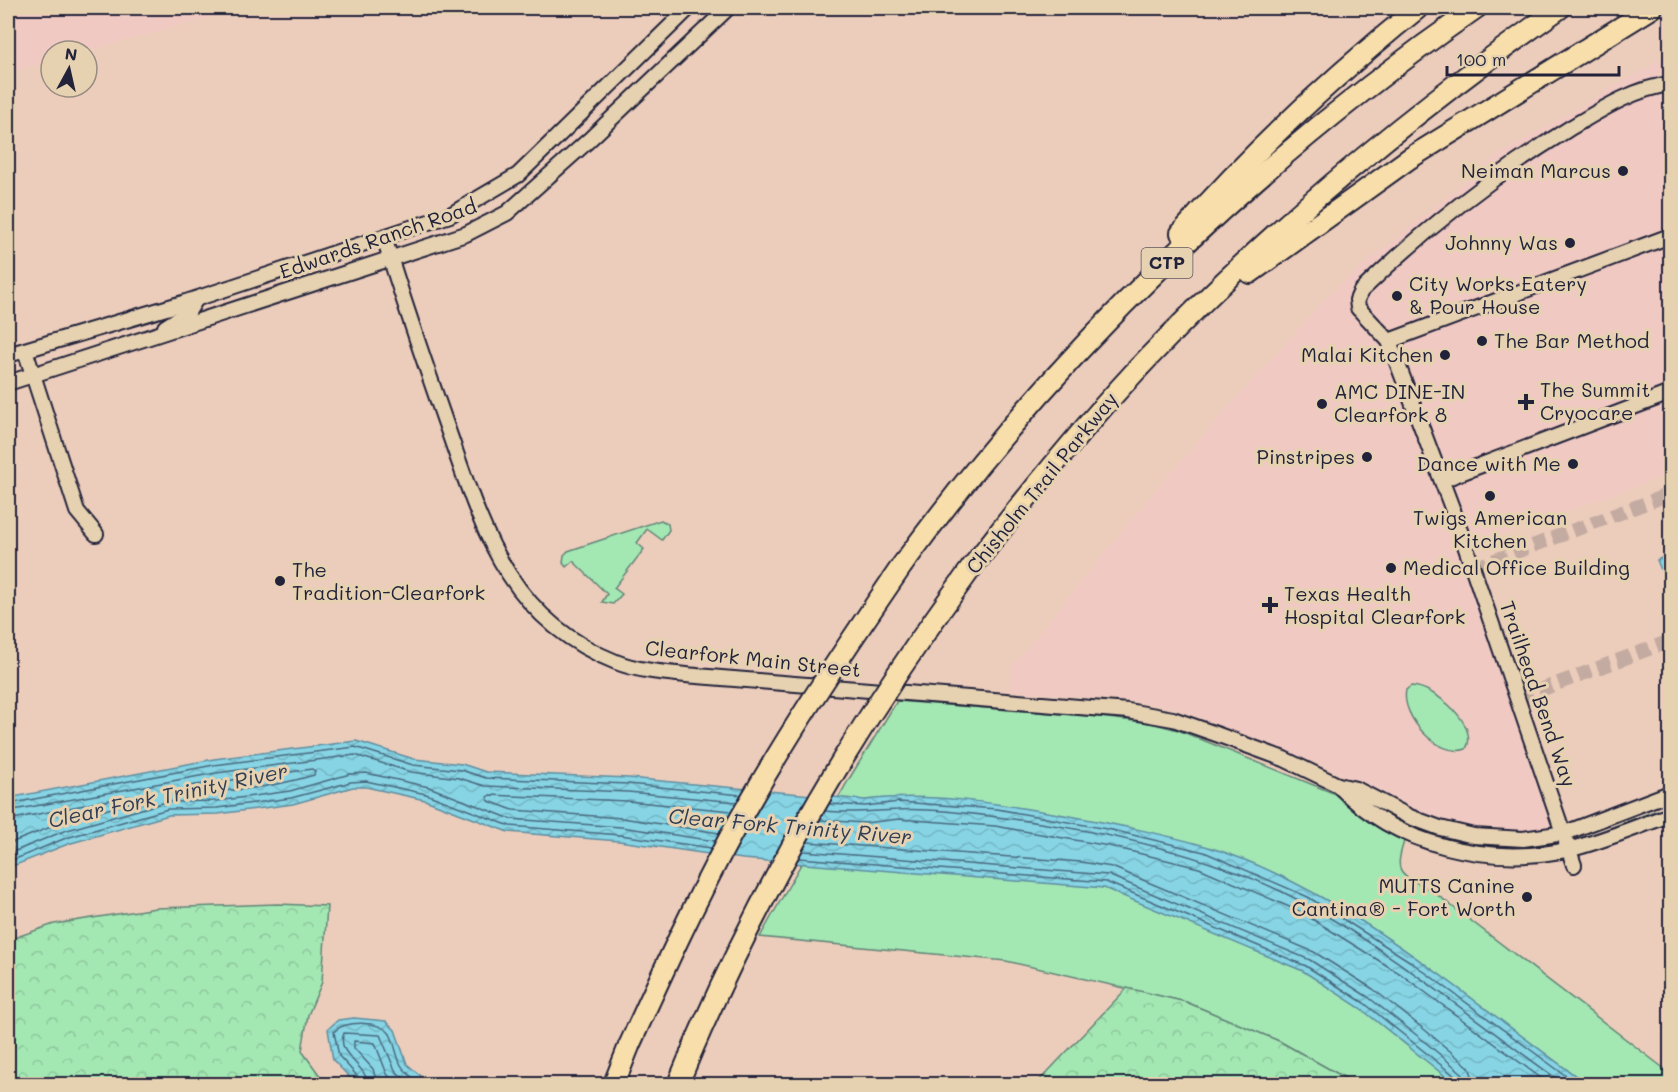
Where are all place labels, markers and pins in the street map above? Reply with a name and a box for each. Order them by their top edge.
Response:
place label: Neiman Marcus [1461,157,1611,183]
marker: Neiman Marcus [1616,164,1630,178]
place label: Johnny Was [1445,229,1558,255]
marker: Johnny Was [1563,236,1577,250]
place label: City Works Eatery & Pour House [1409,270,1587,319]
marker: City Works Eatery & Pour House [1390,289,1404,303]
place label: The Bar Method [1494,327,1649,353]
marker: The Bar Method [1475,334,1489,348]
place label: Malai Kitchen [1301,341,1433,367]
marker: Malai Kitchen [1438,348,1452,362]
place label: The Summit Cryocare [1540,376,1650,425]
place label: AMC DINE-IN Clearfork 8 [1334,378,1465,427]
marker: The Summit Cryocare [1517,393,1535,411]
marker: AMC DINE-IN Clearfork 8 [1315,397,1329,411]
place label: Pinstripes [1256,443,1355,469]
marker: Pinstripes [1360,450,1374,464]
place label: Dance with Me [1417,450,1561,476]
marker: Dance with Me [1566,457,1580,471]
marker: Twigs American Kitchen [1483,489,1497,503]
place label: Twigs American Kitchen [1413,504,1567,553]
place label: Medical Office Building [1403,554,1630,580]
place label: The Tradition-Clearfork [292,556,485,605]
marker: Medical Office Building [1384,561,1398,575]
marker: The Tradition-Clearfork [273,574,287,588]
place label: Texas Health Hospital Clearfork [1284,580,1465,629]
marker: Texas Health Hospital Clearfork [1261,596,1279,614]
place label: MUTTS Canine Cantina® - Fort Worth [1292,872,1515,921]
marker: MUTTS Canine Cantina® - Fort Worth [1520,890,1534,904]

